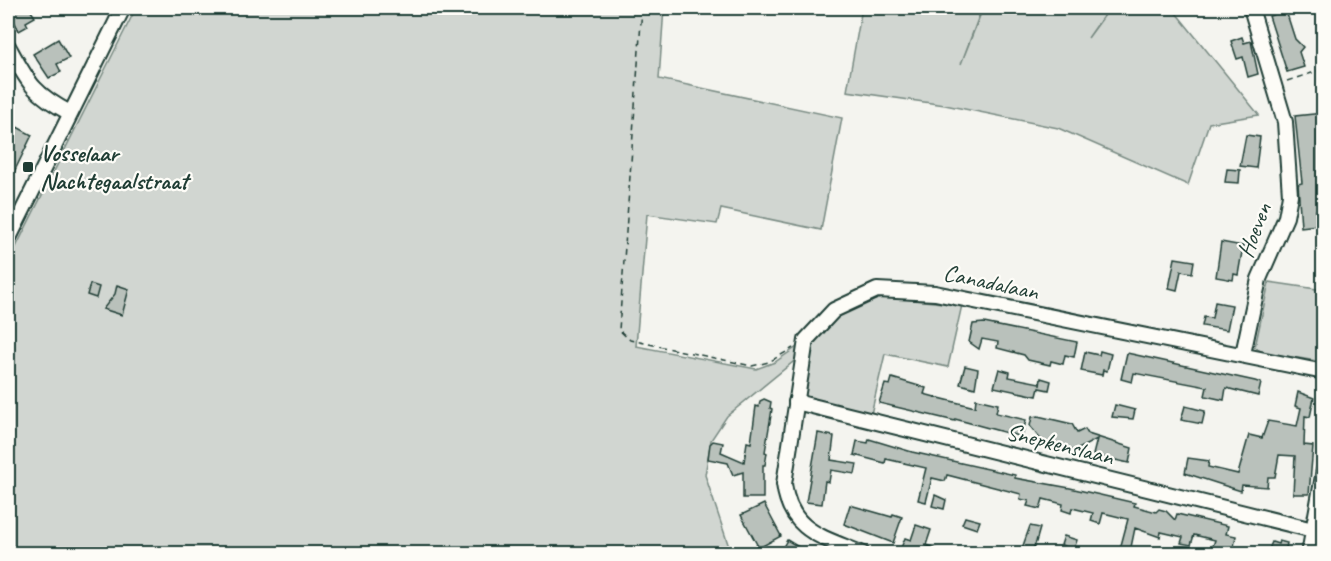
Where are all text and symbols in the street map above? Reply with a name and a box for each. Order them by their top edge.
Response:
place label: Vosselaar Nachtegaalstraat [40,138,192,196]
marker: Vosselaar Nachtegaalstraat [21,160,35,174]
street label: Hoeven [1230,198,1278,262]
street label: Canadalaan [941,257,1042,307]
street label: Snepkenslaan [1003,416,1118,472]

